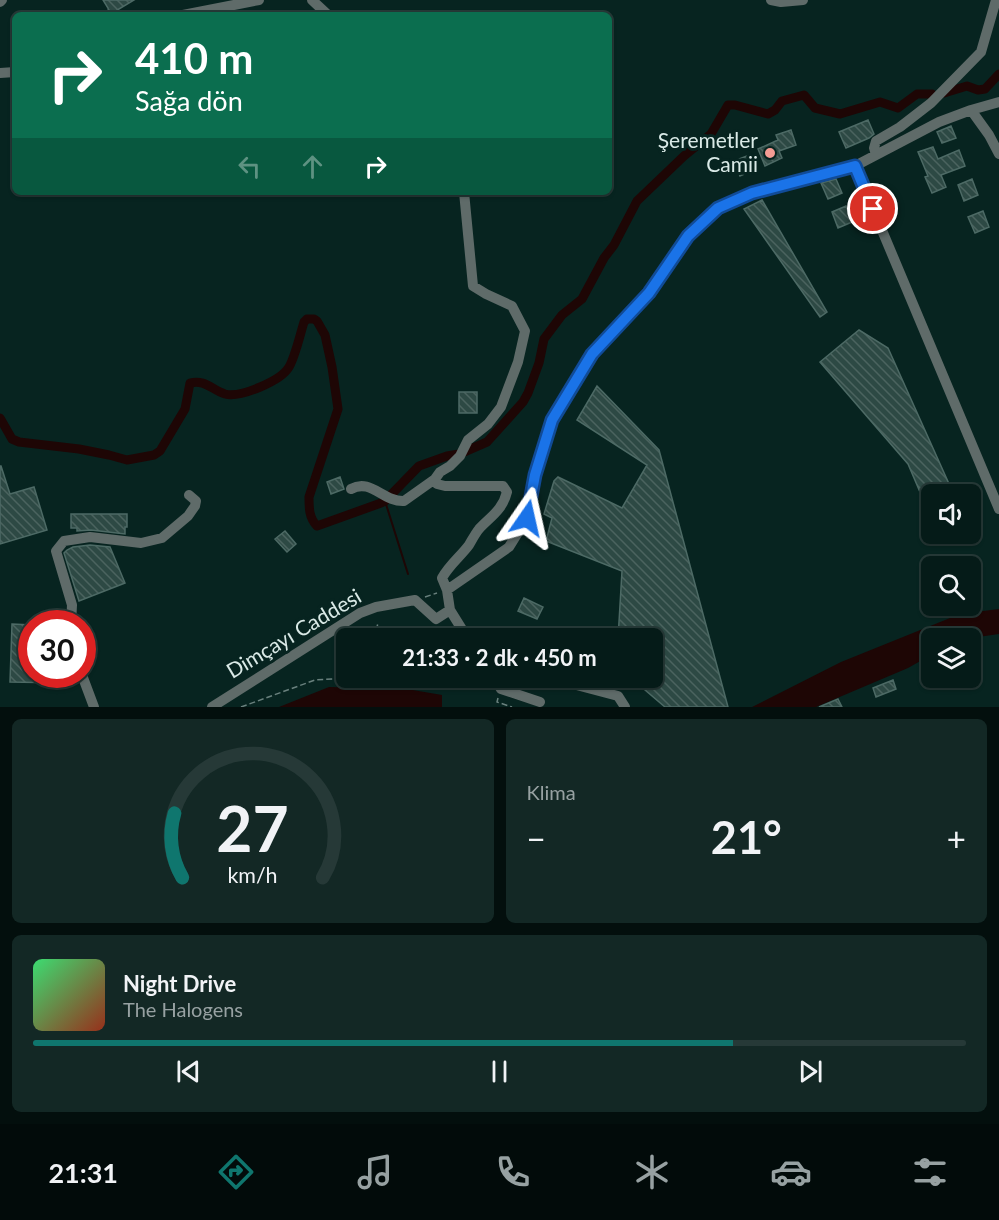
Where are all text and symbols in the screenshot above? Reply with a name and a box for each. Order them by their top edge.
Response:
text: 410 m [135,33,253,83]
icon: right [36,36,114,114]
text: Sağa dön [135,84,243,117]
place label: Şeremetler Camii [658,127,758,176]
marker: Şeremetler Camii [763,146,777,160]
icon: left [233,150,266,183]
icon: ahead [296,150,329,183]
icon: right [359,150,392,183]
pin [847,183,898,234]
icon: arrive [856,192,889,225]
map controls [921,484,981,688]
button: sound [921,484,981,544]
position arrow [495,486,559,550]
button: search [921,556,981,616]
street label: Dimçayı Caddesi [221,583,365,683]
speed limit sign: 30 [18,610,96,688]
button: layers [921,628,981,688]
text: 21:33 · 2 dk · 450 m [402,644,597,671]
text: Klima [527,780,576,804]
text: 27 [217,790,289,865]
text: 21° [711,810,782,864]
text: − [527,818,546,858]
text: + [947,818,966,858]
text: km/h [228,862,278,888]
text: Night Drive [123,970,236,997]
text: The Halogens [123,997,243,1021]
icon: previous [172,1055,205,1088]
icon: pause [483,1055,516,1088]
icon: next [794,1055,827,1088]
icon: directions [215,1151,257,1193]
icon: music [354,1151,396,1193]
icon: phone [492,1151,534,1193]
icon: climate [631,1151,673,1193]
icon: car [770,1151,812,1193]
icon: filters [909,1151,951,1193]
text: 21:31 [48,1156,118,1189]

